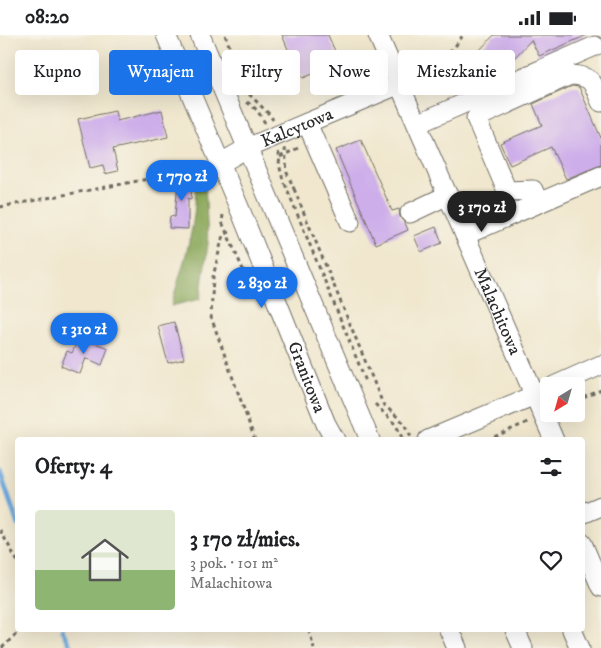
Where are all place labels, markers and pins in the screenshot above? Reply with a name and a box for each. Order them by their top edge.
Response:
pin: 1 770 zł [130,159,234,202]
pin: 3 170 zł [430,191,534,233]
pin: 2 830 zł [210,267,314,309]
pin: 1 310 zł [32,313,136,355]

